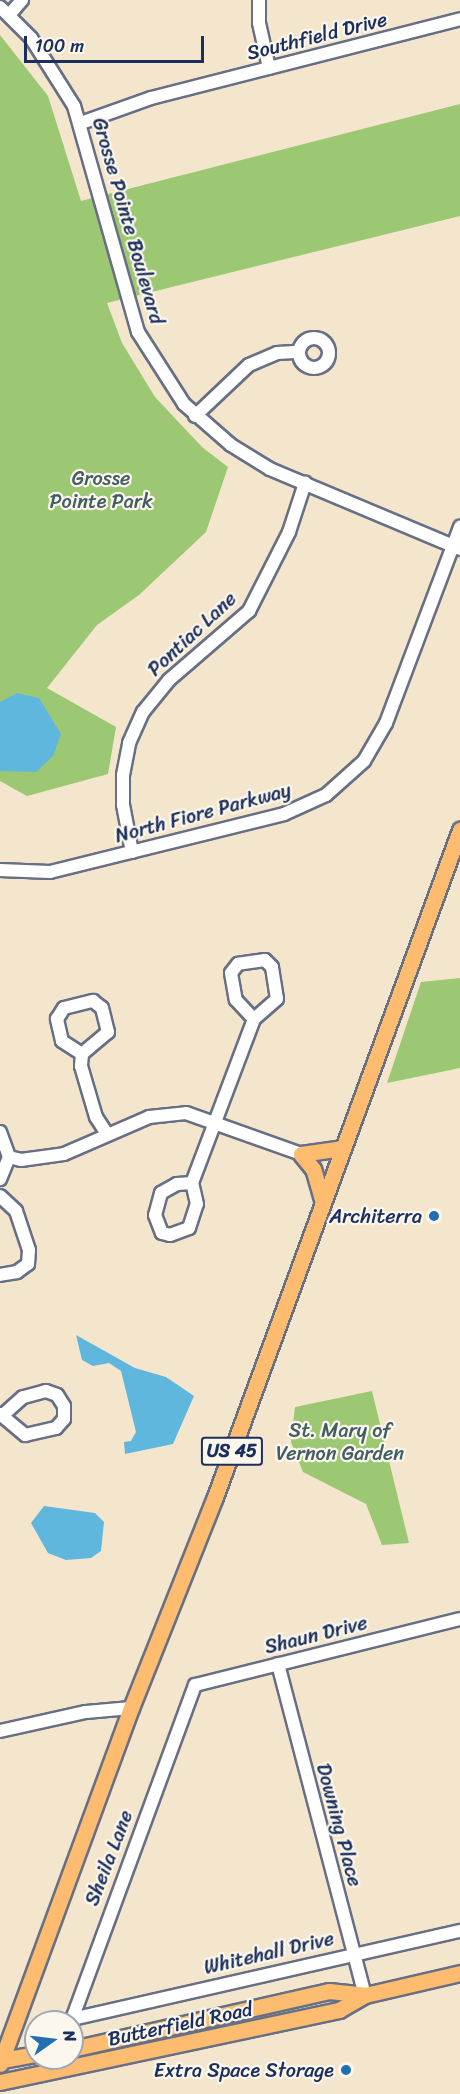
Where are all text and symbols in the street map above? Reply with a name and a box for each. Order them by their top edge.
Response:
street label: Southfield Drive [244,7,390,65]
scale bar [27,24,207,62]
text: 100 m [35,30,84,62]
street label: Grosse Pointe Boulevard [87,115,169,327]
park label: Grosse Pointe Park [49,467,153,514]
street label: Pontiac Lane [143,587,241,681]
street label: North Fiore Parkway [112,778,294,848]
place label: Architerra [329,1204,422,1228]
marker: Architerra [427,1209,441,1223]
park label: St. Mary of Vernon Garden [276,1419,404,1466]
road number: US 45 [200,1436,264,1466]
street label: Shaun Drive [262,1611,370,1659]
street label: Downing Place [311,1761,367,1889]
street label: Sheila Lane [80,1807,138,1909]
street label: Whitehall Drive [202,1926,336,1980]
street label: Butterfield Road [106,1997,254,2051]
north arrow [24,2010,84,2070]
text: N [55,2027,85,2045]
place label: Extra Space Storage [152,2058,334,2082]
marker: Extra Space Storage [339,2063,353,2077]

